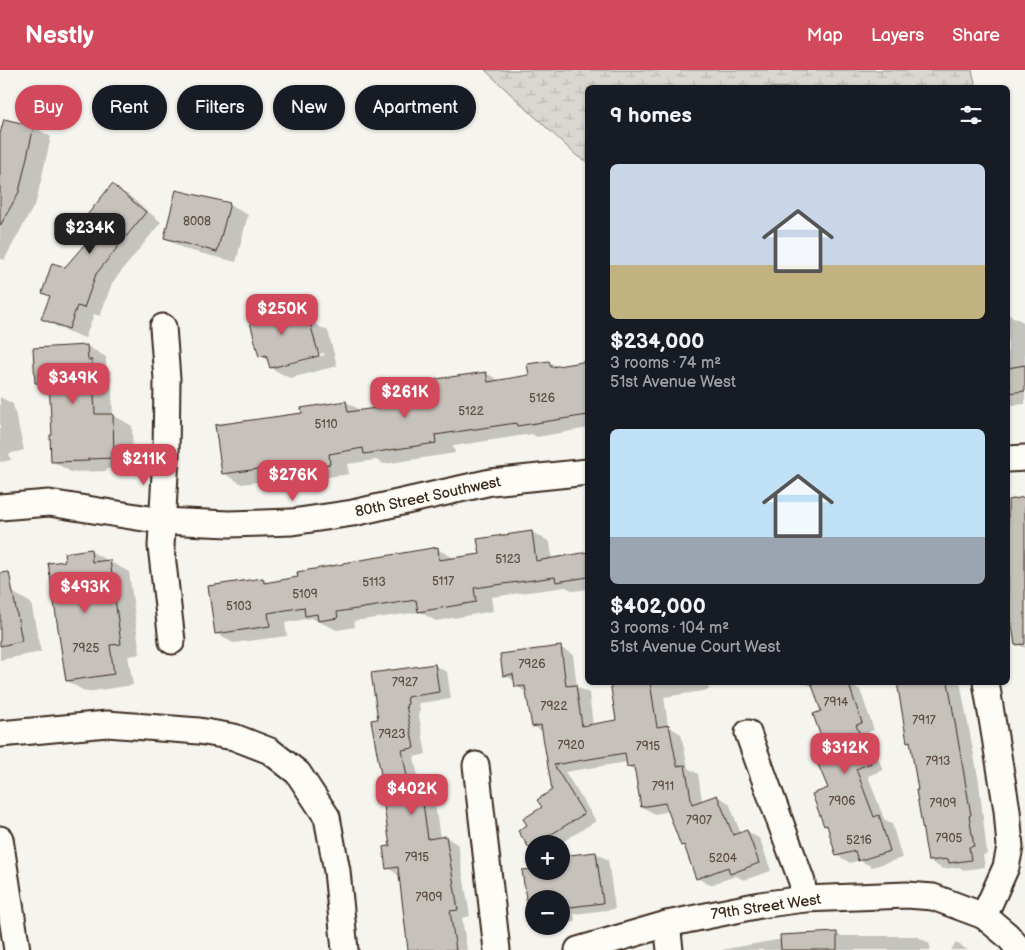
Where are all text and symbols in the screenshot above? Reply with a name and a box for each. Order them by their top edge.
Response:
text: Nestly [25,21,94,50]
text: Map [807,25,843,46]
text: Layers [871,25,924,46]
text: Share [952,25,1000,46]
chip: Buy [15,85,82,130]
chip: Rent [92,85,167,130]
chip: Filters [177,85,263,130]
chip: New [273,85,345,130]
chip: Apartment [355,85,476,130]
icon: filters [957,101,985,129]
text: 9 homes [610,103,692,128]
icon: home [753,196,843,286]
pin: $234K [55,212,125,255]
house number: 8008 [183,214,211,229]
text: $234K [65,219,115,238]
pin: $250K [247,294,317,336]
text: $250K [257,300,307,319]
text: $234,000 [610,329,704,354]
text: 3 rooms · 74 m² [610,354,721,373]
pin: $349K [38,362,108,405]
text: $349K [48,369,98,388]
text: 51st Avenue West [610,373,736,392]
pin: $261K [370,376,440,419]
text: $261K [381,383,429,402]
house number: 5126 [529,391,555,406]
house number: 5122 [458,404,484,419]
house number: 5110 [314,417,338,432]
pin: $211K [109,444,179,486]
text: $211K [122,450,166,469]
pin: $276K [258,460,328,502]
icon: home [753,461,843,551]
text: $276K [269,466,318,485]
street label: 80th Street Southwest [353,472,503,522]
house number: 5123 [495,552,521,567]
pin: $493K [50,572,120,614]
house number: 5117 [432,574,454,589]
house number: 5113 [362,575,386,590]
text: $493K [60,578,110,597]
house number: 5109 [292,587,318,602]
text: $402,000 [610,594,706,619]
house number: 5103 [226,599,252,614]
text: 3 rooms · 104 m² [610,619,729,638]
text: 51st Avenue Court West [610,638,780,657]
house number: 7925 [73,641,100,656]
house number: 7926 [518,657,546,672]
house number: 7927 [392,675,418,690]
house number: 7914 [824,695,849,710]
house number: 7922 [541,699,568,714]
house number: 7917 [912,713,936,728]
house number: 7923 [378,727,406,742]
pin: $312K [810,732,880,775]
house number: 7920 [558,738,584,753]
house number: 7915 [636,739,660,754]
text: $312K [821,739,869,758]
house number: 7913 [926,754,950,769]
pin: $402K [377,774,447,816]
house number: 7911 [652,779,674,794]
text: $402K [387,780,437,799]
house number: 7906 [828,794,856,809]
house number: 7909 [930,796,956,811]
house number: 7907 [686,813,712,828]
house number: 7905 [936,831,963,846]
house number: 5216 [846,833,872,848]
map controls [525,835,570,935]
button: + [525,835,570,880]
house number: 7915 [405,850,429,865]
house number: 5204 [709,851,738,866]
house number: 7909 [416,890,442,905]
button: − [525,890,570,935]
street label: 79th Street West [710,890,823,924]

